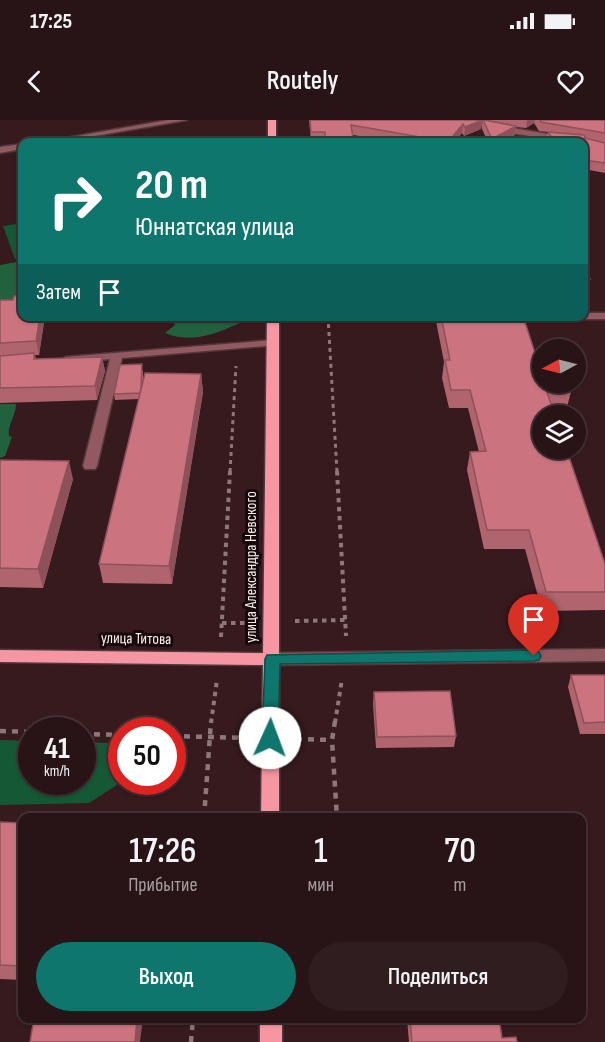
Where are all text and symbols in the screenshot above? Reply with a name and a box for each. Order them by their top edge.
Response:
text: 17:25 [30,8,72,35]
icon: back [18,65,51,98]
text: Routely [267,65,338,97]
icon: heart [554,65,587,98]
text: 20 m [135,160,208,211]
icon: right [36,162,114,240]
text: Юннатская улица [135,211,295,243]
icon: arrive [93,276,126,309]
text: Затем [36,279,81,306]
north arrow [532,339,586,393]
map controls [532,339,586,459]
button: layers [532,405,586,459]
street label: улица Александра Невского [242,491,261,643]
pin [508,594,559,656]
icon: arrive [517,603,550,636]
street label: улица Титова [101,629,171,649]
position arrow [238,706,302,770]
speed limit sign: 50 [108,717,186,795]
text: 41 [44,731,70,767]
text: km/h [44,762,70,781]
text: 17:26 [129,830,197,873]
text: 1 [314,830,328,873]
text: 70 [444,830,476,873]
text: Прибытие [128,873,197,897]
text: мин [308,873,334,897]
text: m [454,873,466,897]
button: Выход [36,942,296,1011]
button: Поделиться [308,942,568,1011]

